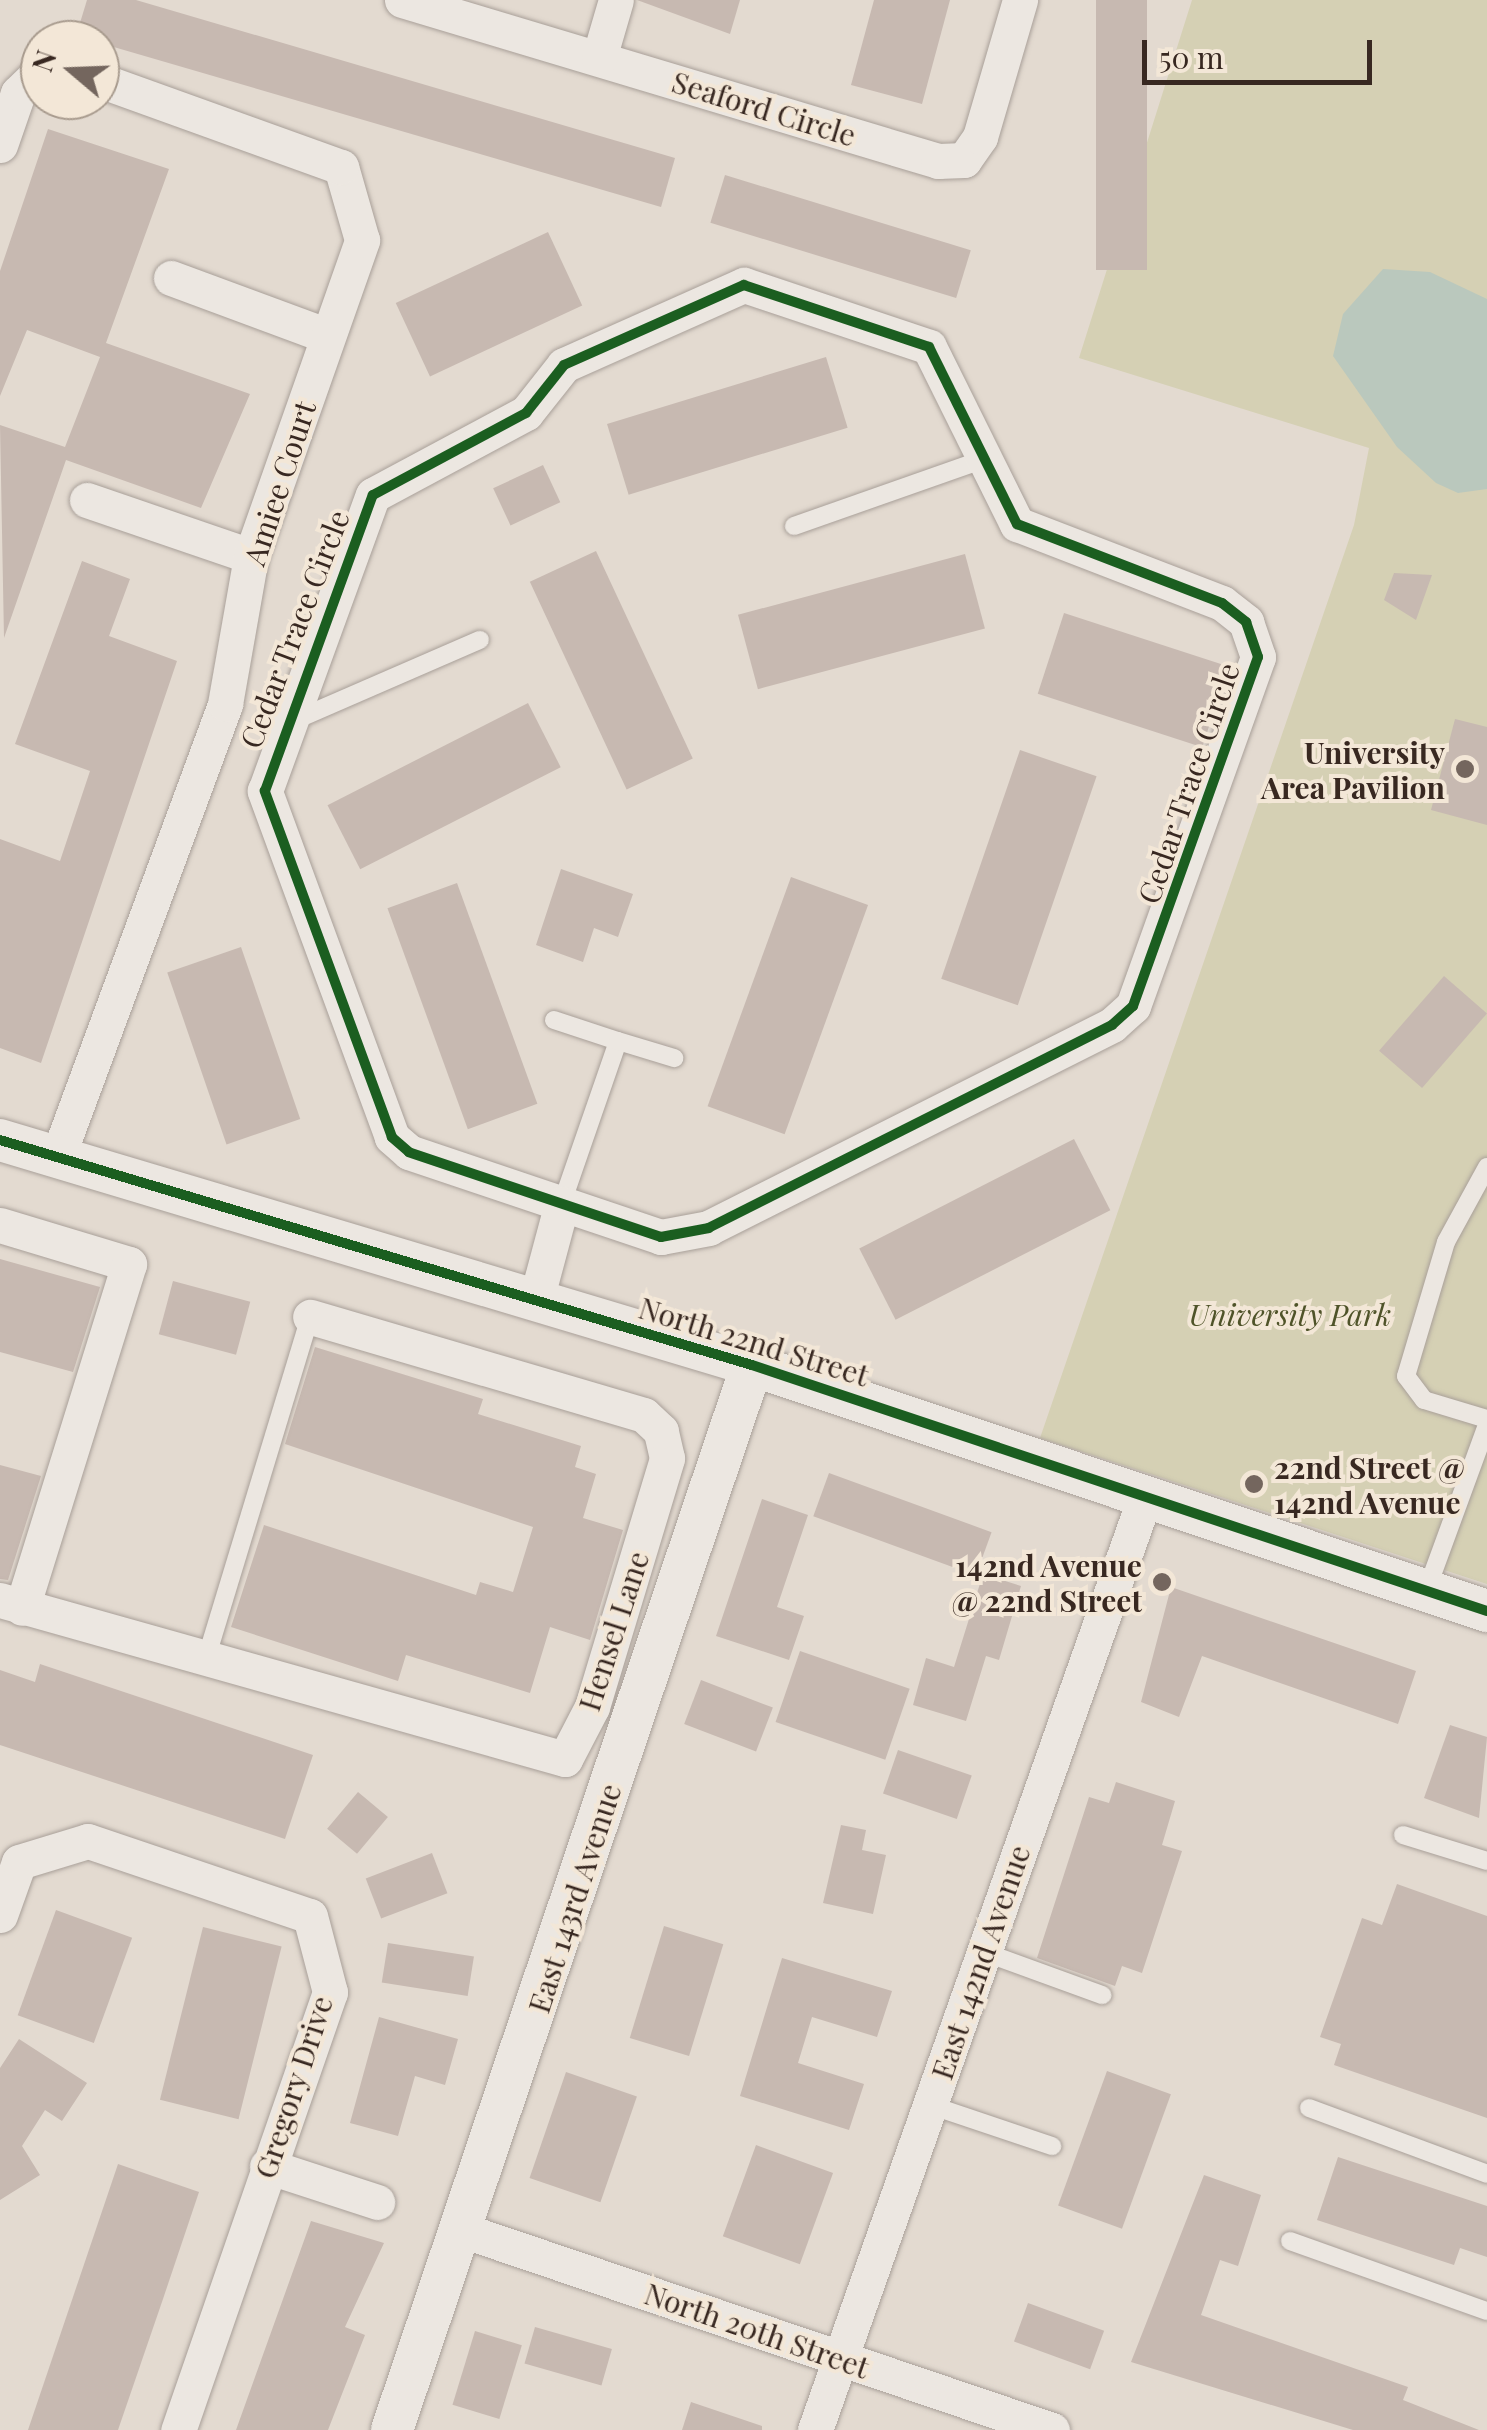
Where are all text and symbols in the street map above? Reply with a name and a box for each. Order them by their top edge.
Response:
north arrow [20,20,120,120]
scale bar [1147,20,1377,82]
text: 50 m [1159,37,1224,77]
text: N [22,45,64,76]
street label: Seaford Circle [668,63,860,153]
street label: Amiee Court [236,396,322,570]
street label: Cedar Trace Circle [232,504,356,754]
street label: Cedar Trace Circle [1130,657,1246,909]
place label: University Area Pavilion [1261,734,1445,804]
marker: University Area Pavilion [1454,758,1476,780]
street label: North 22nd Street [635,1289,873,1393]
park label: University Park [1189,1296,1391,1332]
place label: 22nd Street @ 142nd Avenue [1274,1449,1465,1520]
marker: 22nd Street @ 142nd Avenue [1243,1473,1265,1495]
street label: Hensel Lane [570,1547,656,1715]
place label: 142nd Avenue @ 22nd Street [951,1547,1142,1618]
marker: 142nd Avenue @ 22nd Street [1151,1571,1173,1593]
street label: East 143rd Avenue [520,1778,628,2018]
street label: East 142nd Avenue [923,1839,1037,2085]
street label: Gregory Drive [246,1991,340,2183]
street label: North 20th Street [640,2275,874,2385]

